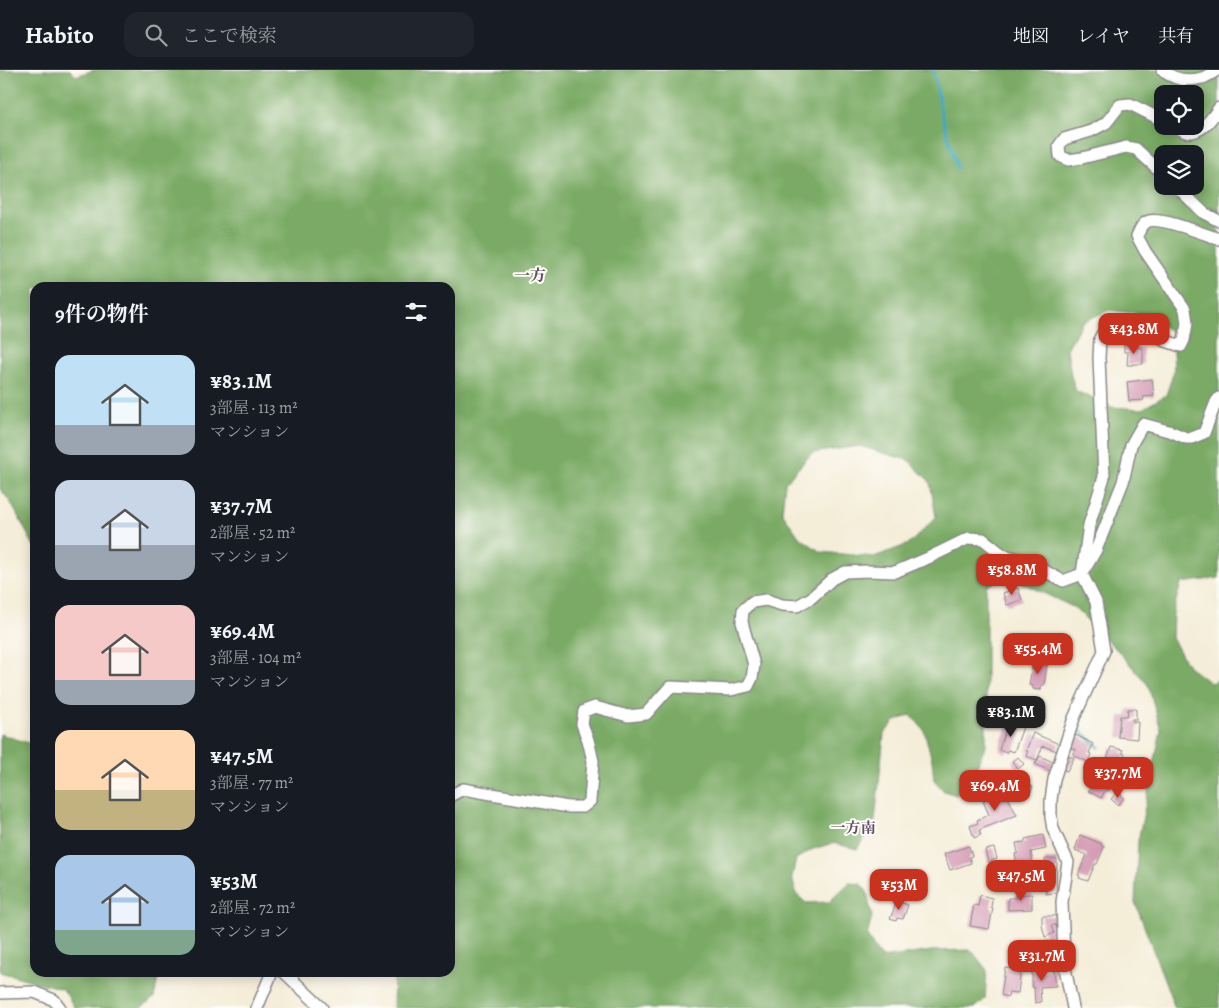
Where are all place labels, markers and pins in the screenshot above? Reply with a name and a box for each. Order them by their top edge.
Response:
pin: ¥43.8M [1093,312,1175,355]
pin: ¥58.8M [971,554,1053,596]
pin: ¥55.4M [997,632,1079,675]
pin: ¥83.1M [970,696,1052,738]
pin: ¥37.7M [1077,756,1159,799]
pin: ¥69.4M [954,770,1036,812]
pin: ¥47.5M [980,860,1062,902]
pin: ¥53M [869,868,929,911]
pin: ¥31.7M [1001,940,1083,982]

